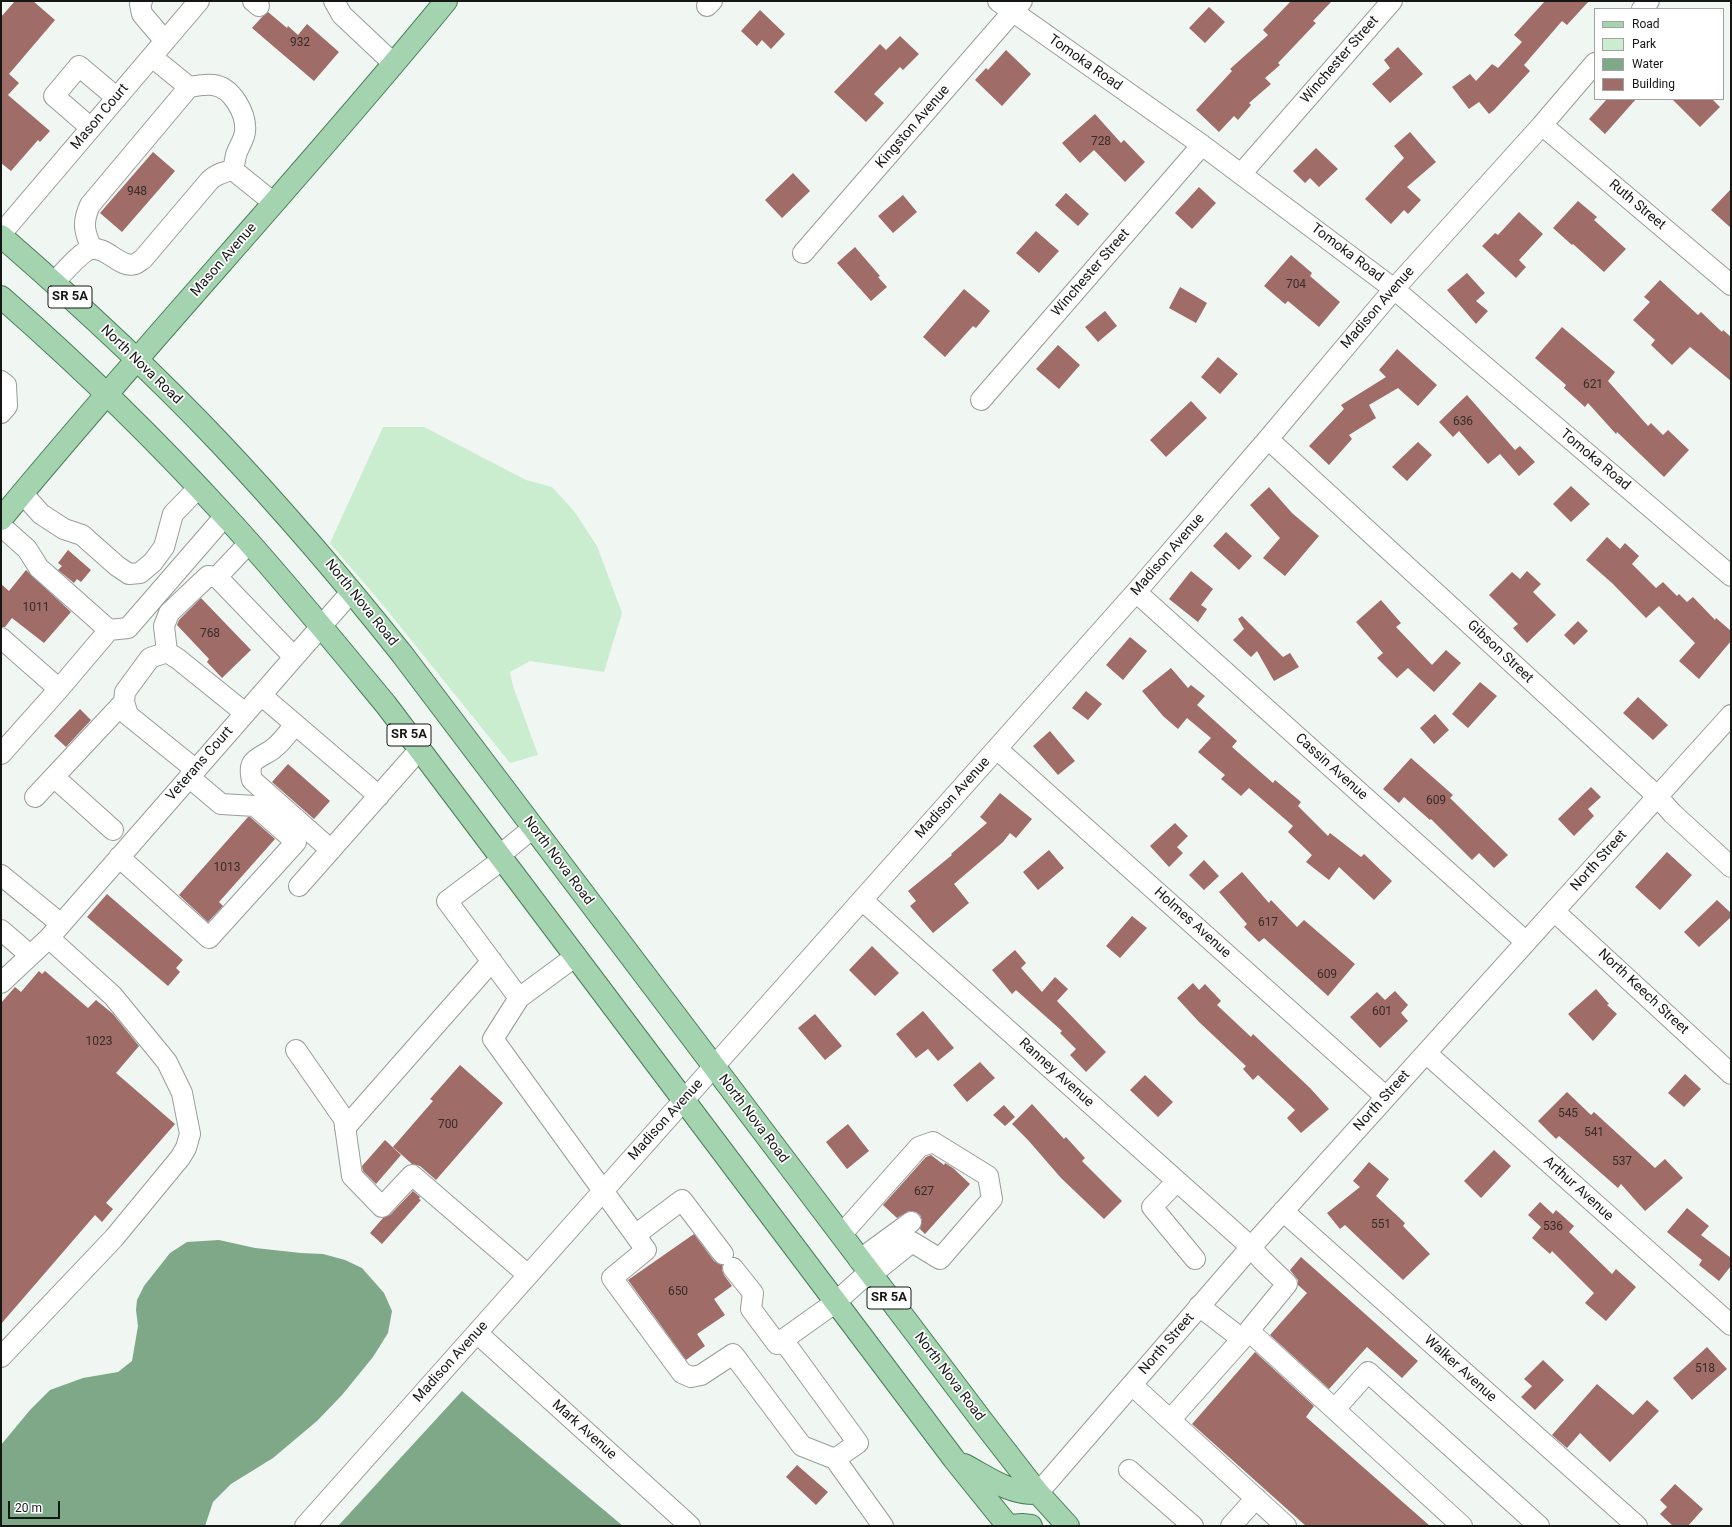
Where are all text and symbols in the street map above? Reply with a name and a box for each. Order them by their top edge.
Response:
legend [1594,8,1724,100]
street label: Winchester Street [1297,13,1383,107]
text: Road [1632,17,1660,31]
street label: Tomoka Road [1045,31,1125,95]
house number: 932 [290,36,310,50]
text: Park [1632,37,1656,51]
text: Water [1632,57,1663,71]
text: Building [1632,77,1675,91]
street label: Mason Court [68,81,132,153]
street label: Kingston Avenue [872,82,954,172]
house number: 728 [1091,135,1111,149]
street label: Ruth Street [1605,176,1669,234]
house number: 948 [127,185,147,199]
street label: Mason Avenue [187,220,261,300]
street label: Tomoka Road [1308,220,1386,286]
street label: Winchester Street [1048,226,1134,320]
street label: Madison Avenue [1338,263,1418,353]
house number: 704 [1286,278,1306,292]
road number: SR 5A [48,286,92,308]
street label: North Nova Road [97,322,185,408]
house number: 621 [1583,378,1603,392]
house number: 636 [1453,415,1473,429]
street label: Tomoka Road [1557,426,1633,494]
street label: Madison Avenue [1128,510,1208,600]
street label: North Nova Road [321,556,401,650]
house number: 1011 [23,601,49,615]
street label: Gibson Street [1463,617,1537,687]
house number: 768 [200,627,220,641]
street label: Veterans Court [163,723,237,805]
road number: SR 5A [387,724,431,746]
street label: Cassin Avenue [1291,730,1371,804]
street label: Madison Avenue [912,754,994,842]
house number: 609 [1426,794,1446,808]
street label: North Nova Road [519,813,597,909]
street label: North Street [1567,827,1631,895]
house number: 1013 [214,861,240,875]
street label: Holmes Avenue [1150,884,1234,962]
house number: 617 [1258,916,1278,930]
street label: North Keech Street [1594,946,1692,1038]
house number: 609 [1317,968,1337,982]
house number: 601 [1372,1005,1392,1019]
house number: 1023 [86,1035,112,1049]
street label: Ranney Avenue [1015,1035,1097,1111]
street label: North Street [1350,1067,1414,1135]
street label: North Nova Road [714,1071,792,1167]
street label: Madison Avenue [625,1076,707,1164]
house number: 545 [1558,1107,1578,1121]
house number: 700 [438,1118,458,1132]
house number: 541 [1584,1126,1604,1140]
street label: Arthur Avenue [1540,1153,1616,1225]
house number: 537 [1612,1155,1632,1169]
house number: 627 [914,1185,934,1199]
house number: 551 [1371,1218,1391,1232]
house number: 536 [1543,1220,1563,1234]
house number: 650 [668,1285,688,1299]
road number: SR 5A [867,1287,911,1309]
street label: North Street [1136,1310,1198,1378]
street label: Madison Avenue [410,1318,492,1406]
street label: North Nova Road [910,1329,988,1425]
street label: Walker Avenue [1420,1332,1500,1406]
house number: 518 [1695,1362,1715,1376]
street label: Mark Avenue [548,1397,620,1463]
scale bar [10,1493,62,1519]
text: 20 m [15,1501,42,1515]

